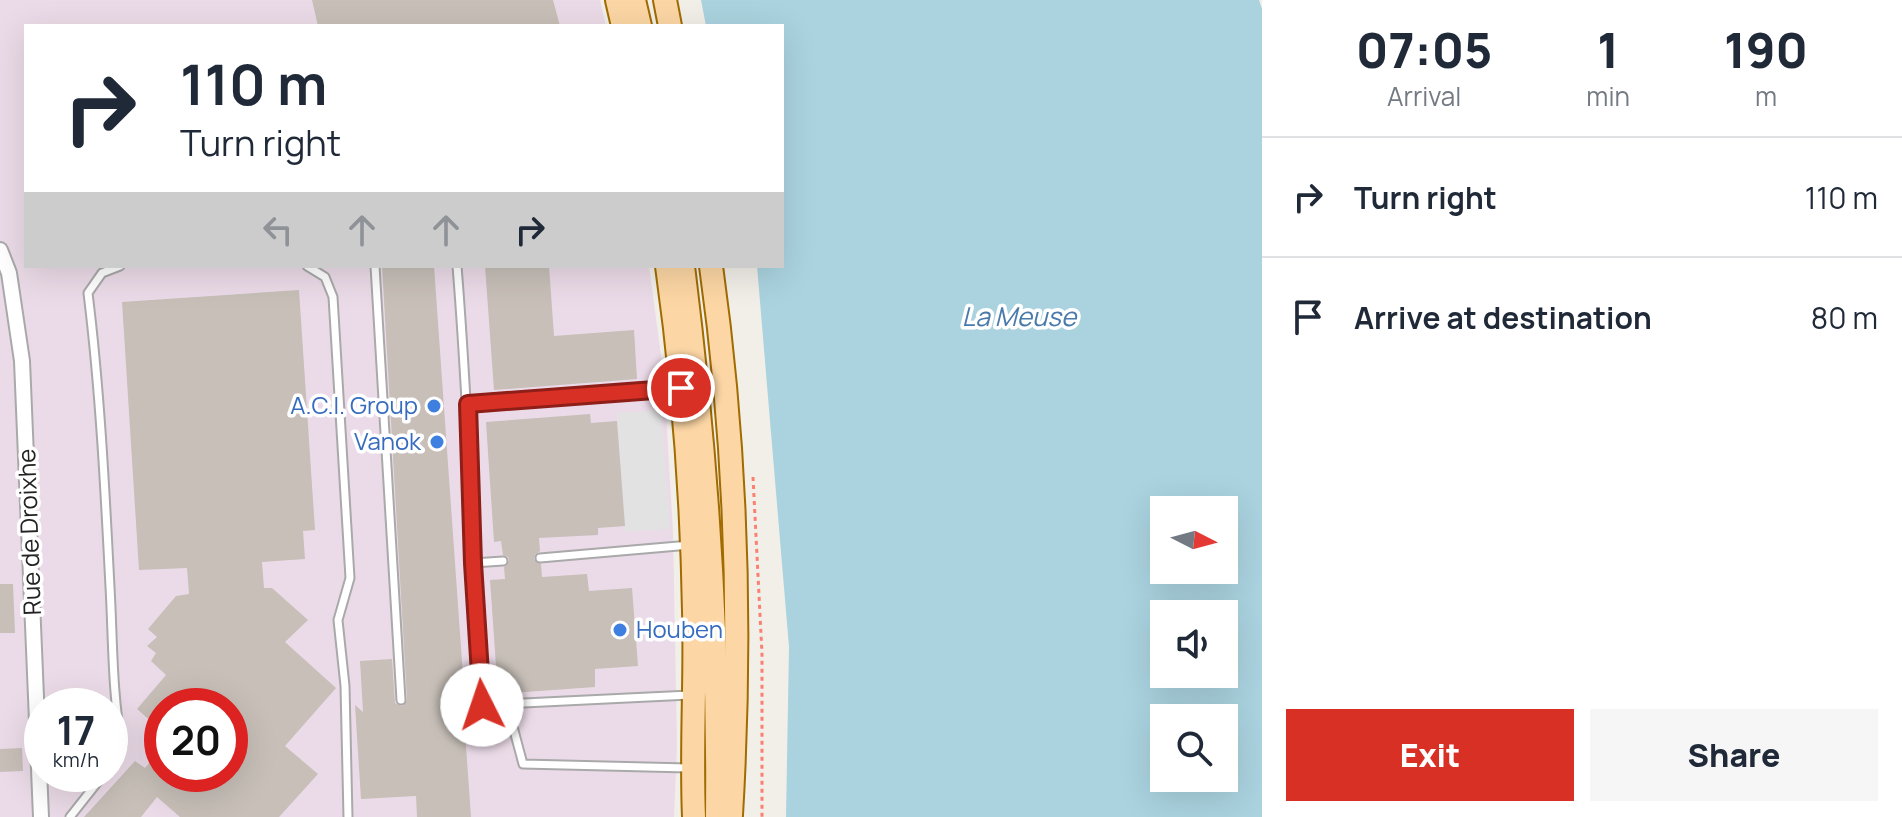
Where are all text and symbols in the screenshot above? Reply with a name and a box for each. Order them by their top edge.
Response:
text: 07:05 [1356,17,1492,82]
text: 1 [1597,17,1619,82]
text: 190 [1724,17,1808,82]
text: 110 m [180,45,327,122]
icon: right [48,56,152,160]
text: Arrival [1387,78,1461,114]
text: min [1586,78,1630,114]
text: m [1755,78,1777,114]
text: Turn right [180,118,341,167]
icon: right [1286,175,1330,219]
text: Turn right [1354,177,1497,218]
text: 110 m [1805,177,1878,218]
icon: left [256,208,300,252]
icon: ahead [340,208,384,252]
icon: ahead [424,208,468,252]
icon: right [508,208,552,252]
icon: arrive [1286,295,1330,339]
text: Arrive at destination [1354,297,1652,338]
text: 80 m [1811,297,1878,338]
water label: La Meuse [962,298,1078,334]
pin [647,354,715,422]
icon: arrive [659,366,703,410]
place label: A.C.I. Group [290,388,418,421]
marker: A.C.I. Group [425,397,443,415]
place label: Vanok [354,424,422,457]
marker: Vanok [428,433,446,451]
street label: Rue de Droixhe [9,448,48,616]
north arrow [1150,496,1238,584]
map controls [1150,496,1238,792]
button: sound [1150,600,1238,688]
place label: Houben [636,612,723,645]
marker: Houben [611,621,629,639]
position arrow [440,663,524,747]
speed limit sign: 20 [144,688,248,792]
text: 17 [57,702,95,757]
button: search [1150,704,1238,792]
button: Exit [1286,709,1574,801]
button: Share [1590,709,1878,801]
text: km/h [53,746,99,773]

